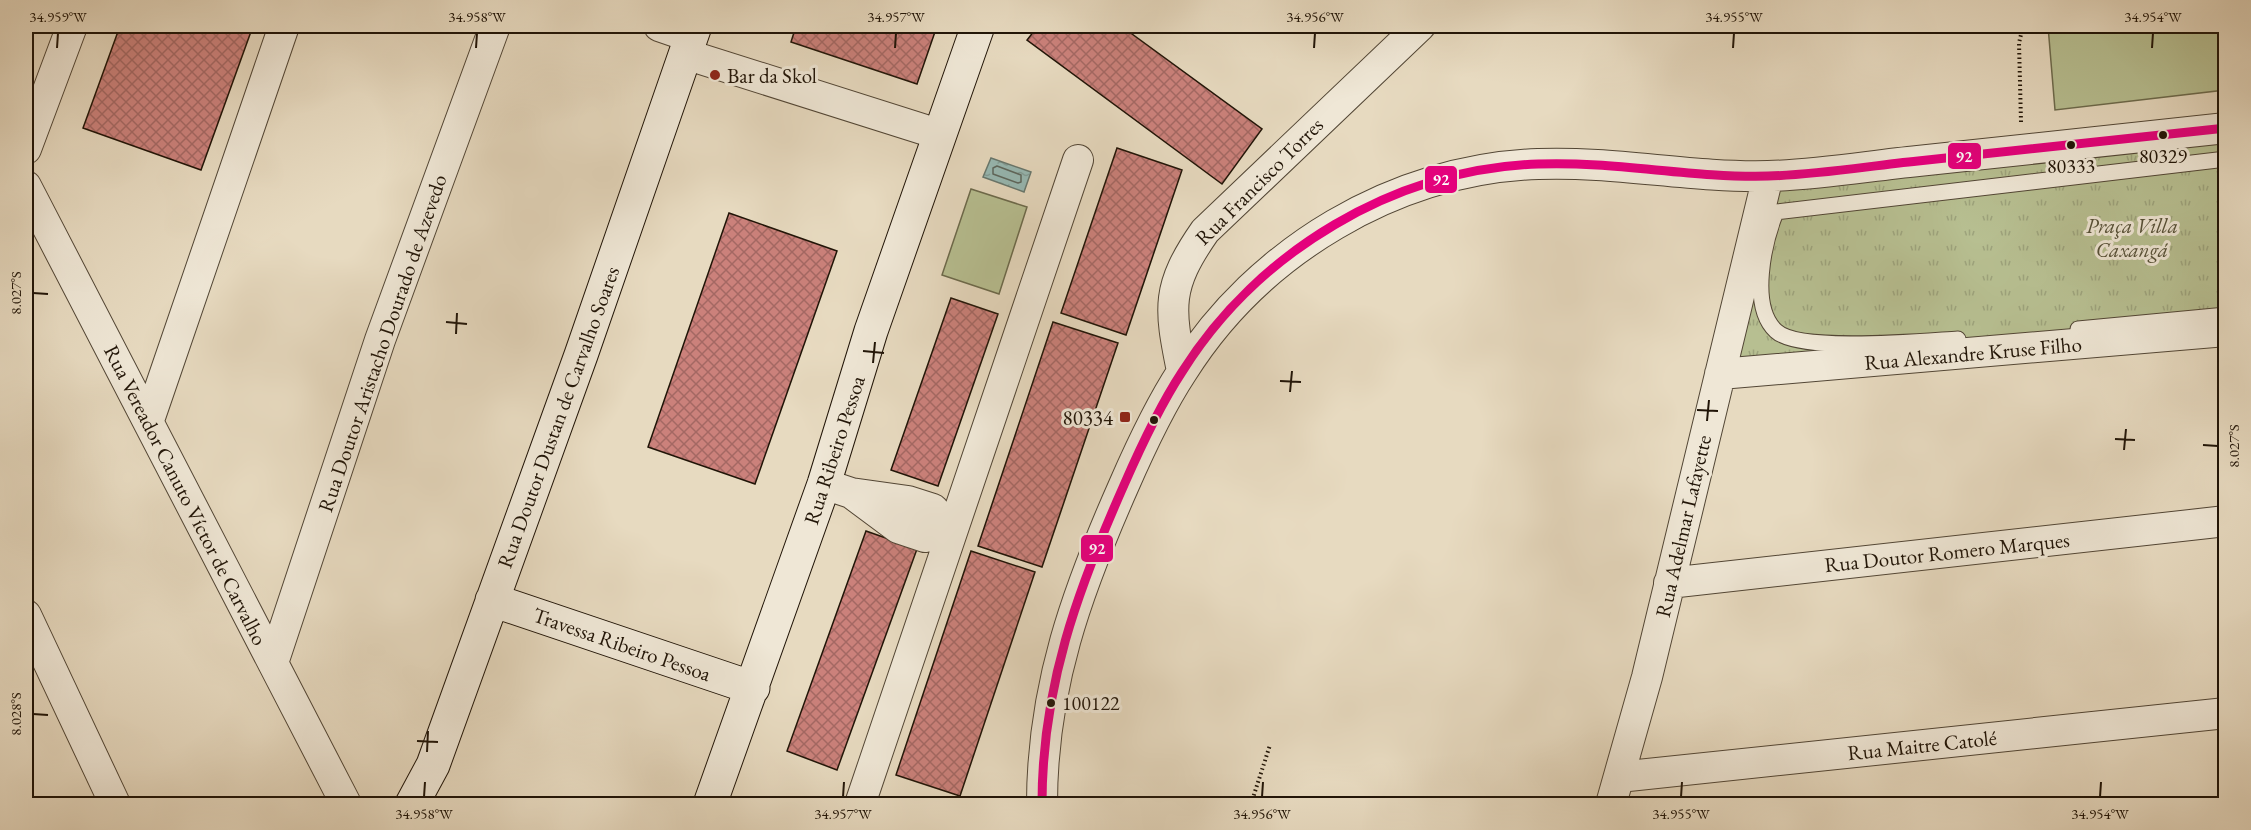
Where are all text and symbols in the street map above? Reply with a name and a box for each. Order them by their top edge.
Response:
text: 34.959°W [29,7,87,26]
text: 34.958°W [448,7,506,26]
text: 34.957°W [867,7,925,26]
text: 34.956°W [1286,7,1344,26]
text: 34.955°W [1705,7,1763,26]
text: 34.954°W [2124,7,2182,26]
place label: Bar da Skol [727,62,817,89]
marker: Bar da Skol [708,68,722,82]
street label: Rua Francisco Torres [1189,111,1329,251]
marker: 80329 [2157,129,2169,141]
marker: 80333 [2065,139,2077,151]
line badge: 92 [1947,142,1982,170]
place label: 80329 [2139,143,2187,169]
text: 92 [1956,146,1973,167]
place label: 80333 [2047,153,2095,179]
line badge: 92 [1424,165,1458,194]
text: 92 [1433,169,1450,190]
street label: Rua Doutor Aristacho Dourado de Azevedo [311,171,453,515]
park label: Praça Villa Caxangá [2086,212,2178,263]
street label: Rua Doutor Dustan de Carvalho Soares [491,262,625,572]
text: 8.027°S [6,271,25,315]
street label: Rua Alexandre Kruse Filho [1863,330,2083,376]
street label: Rua Vereador Canuto Víctor de Carvalho [98,340,274,650]
street label: Rua Ribeiro Pessoa [797,371,871,528]
place label: 80334 [1063,404,1114,431]
marker: 80334 [1118,410,1132,424]
unlabelled marker [1148,414,1160,426]
text: 8.027°S [2224,424,2243,468]
street label: Rua Adelmar Lafayette [1649,432,1717,620]
street label: Rua Doutor Romero Marques [1823,526,2071,578]
line badge: 92 [1080,534,1114,563]
text: 92 [1089,538,1106,559]
street label: Travessa Ribeiro Pessoa [529,601,715,687]
place label: 100122 [1062,690,1120,716]
text: 8.028°S [6,692,25,736]
marker: 100122 [1045,697,1057,709]
street label: Rua Maitre Catolé [1846,724,1998,766]
text: 34.958°W [395,804,453,823]
text: 34.957°W [814,804,872,823]
text: 34.956°W [1233,804,1291,823]
text: 34.955°W [1652,804,1710,823]
text: 34.954°W [2071,804,2129,823]

